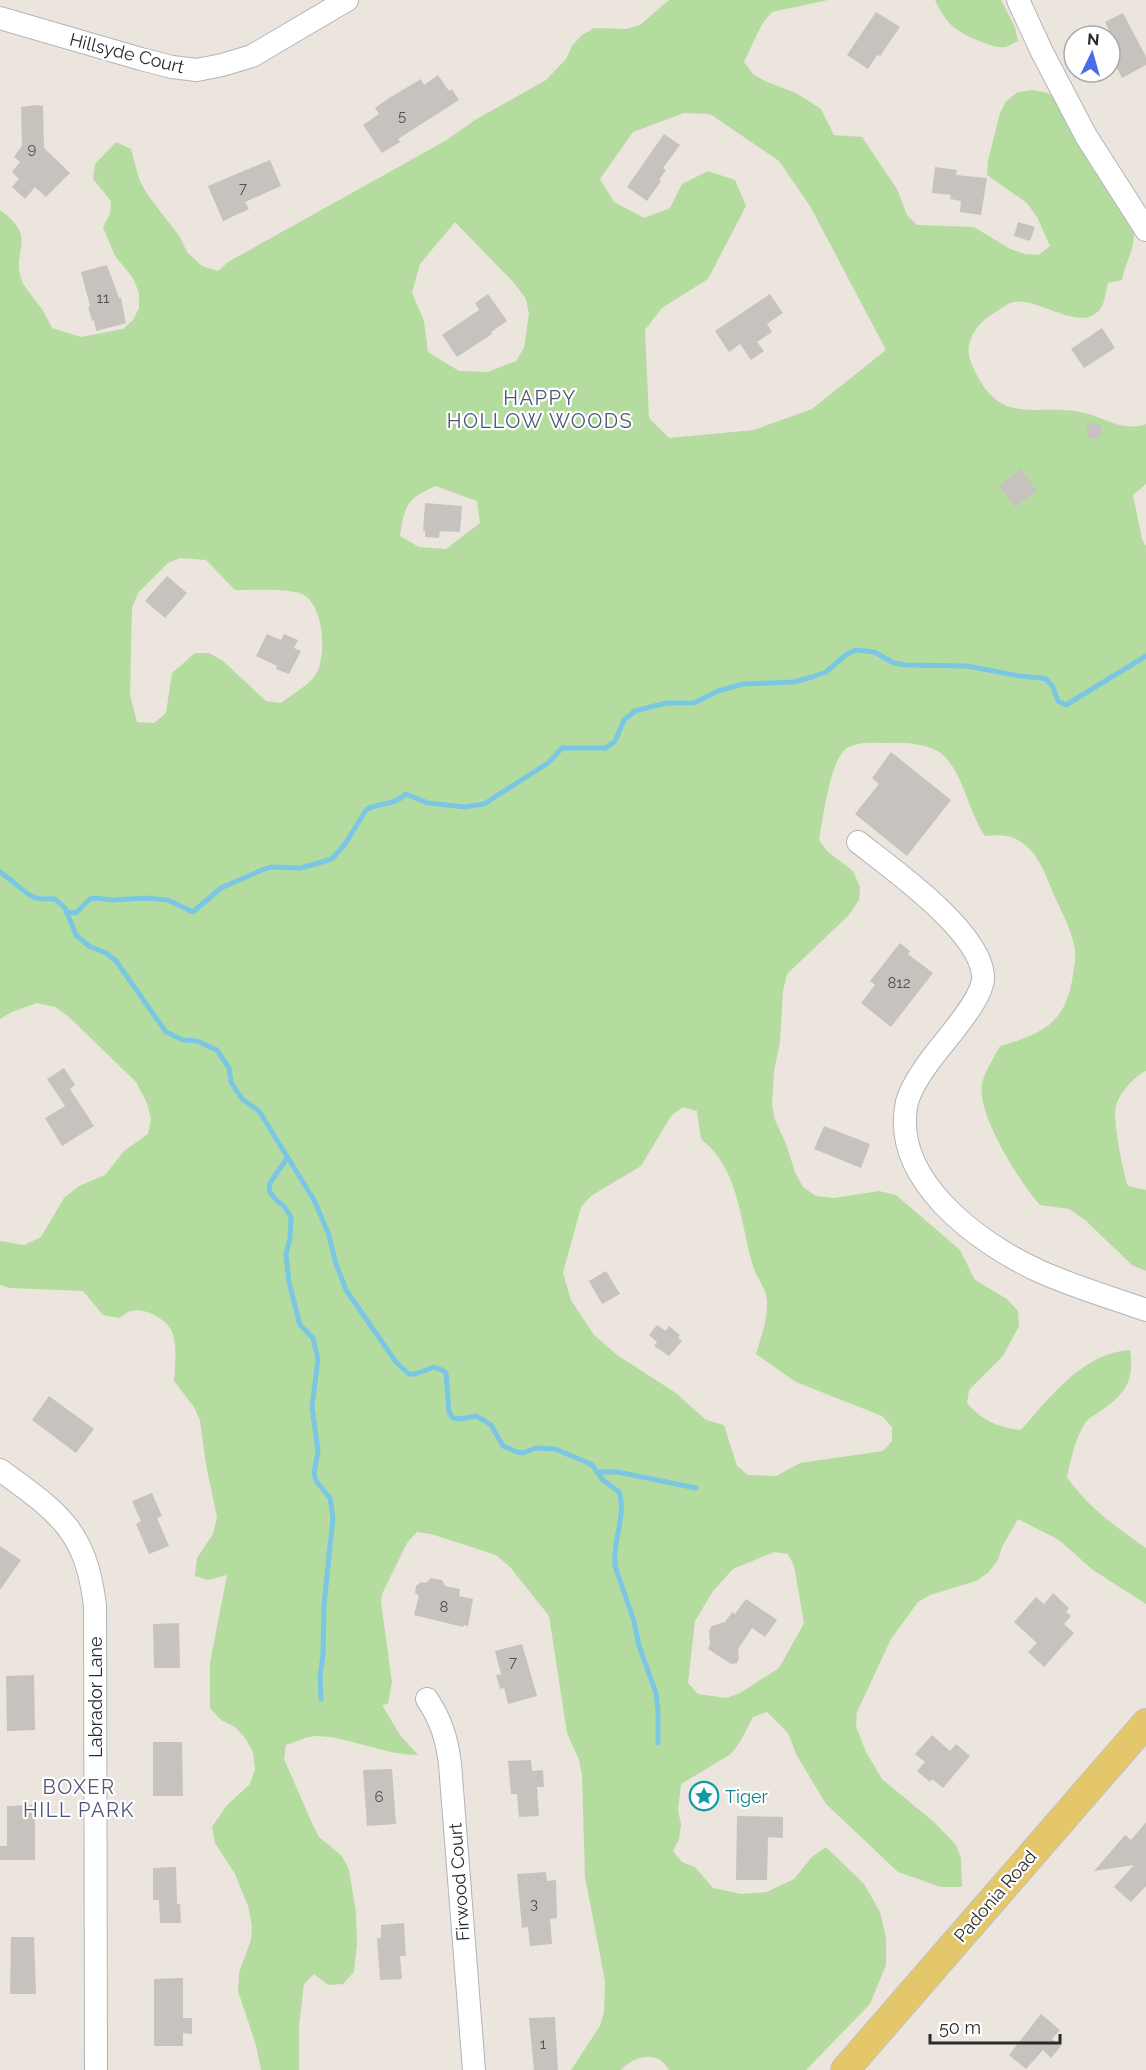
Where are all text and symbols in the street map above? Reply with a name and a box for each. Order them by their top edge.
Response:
north arrow [1062,24,1122,84]
street label: Hillsyde Court [68,29,186,77]
text: N [1086,30,1100,50]
house number: 5 [398,107,406,125]
house number: 9 [28,140,37,158]
house number: 7 [239,179,247,197]
house number: 11 [97,289,110,307]
district label: HAPPY HOLLOW WOODS [447,386,633,433]
house number: 812 [887,974,911,992]
house number: 8 [440,1598,449,1616]
street label: Labrador Lane [85,1636,106,1758]
house number: 7 [509,1653,517,1671]
district label: BOXER HILL PARK [23,1775,135,1822]
place icon: Tiger [688,1780,720,1812]
place label: Tiger [725,1786,769,1807]
house number: 6 [374,1788,384,1806]
street label: Firwood Court [444,1822,474,1942]
street label: Padonia Road [949,1846,1041,1946]
house number: 3 [530,1895,538,1913]
scale bar [930,2007,1060,2045]
text: 50 m [939,2017,981,2038]
house number: 1 [540,2035,547,2053]

